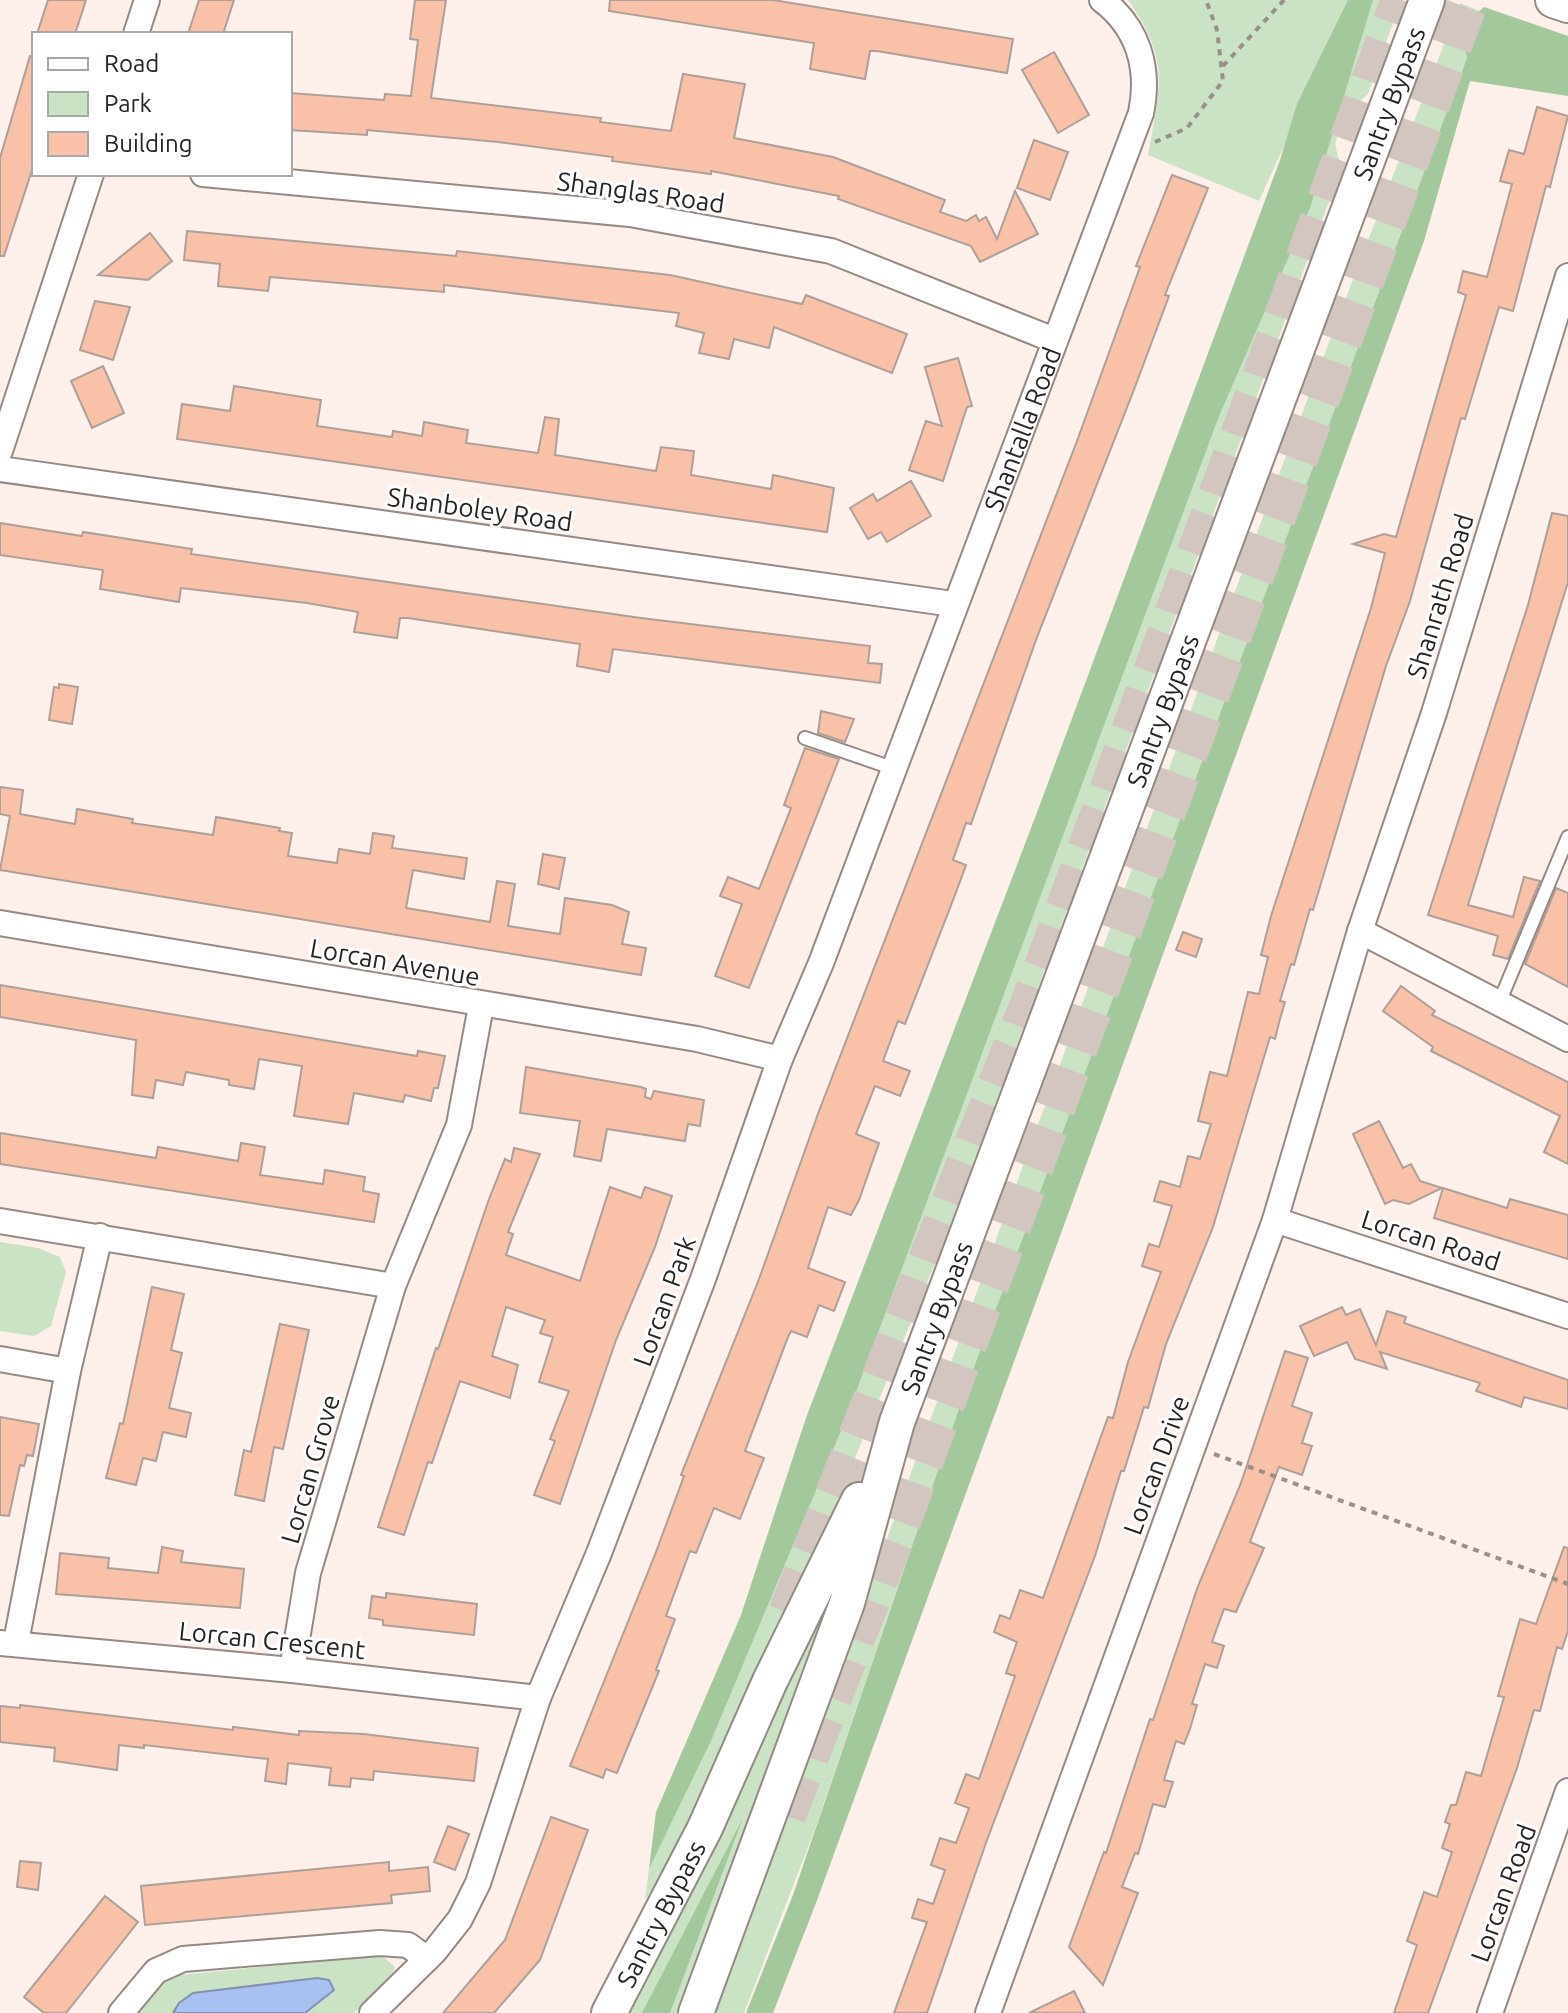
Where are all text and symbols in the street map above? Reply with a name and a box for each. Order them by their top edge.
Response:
street label: Santry Bypass [1347,23,1430,184]
legend [32,32,292,176]
text: Road [104,50,159,77]
text: Park [104,90,152,117]
text: Building [104,130,192,157]
street label: Shanglas Road [555,166,727,218]
street label: Shantalla Road [978,343,1066,515]
street label: Shanboley Road [386,482,574,536]
street label: Shanrath Road [1401,510,1479,682]
street label: Santry Bypass [1120,630,1204,791]
street label: Lorcan Avenue [308,933,482,991]
street label: Lorcan Road [1358,1204,1504,1276]
street label: Lorcan Park [627,1232,701,1370]
street label: Santry Bypass [894,1237,978,1398]
street label: Lorcan Grove [275,1391,345,1547]
street label: Lorcan Drive [1117,1391,1195,1539]
street label: Lorcan Crescent [177,1616,367,1664]
street label: Lorcan Road [1465,1820,1541,1966]
street label: Santry Bypass [611,1835,711,1992]

